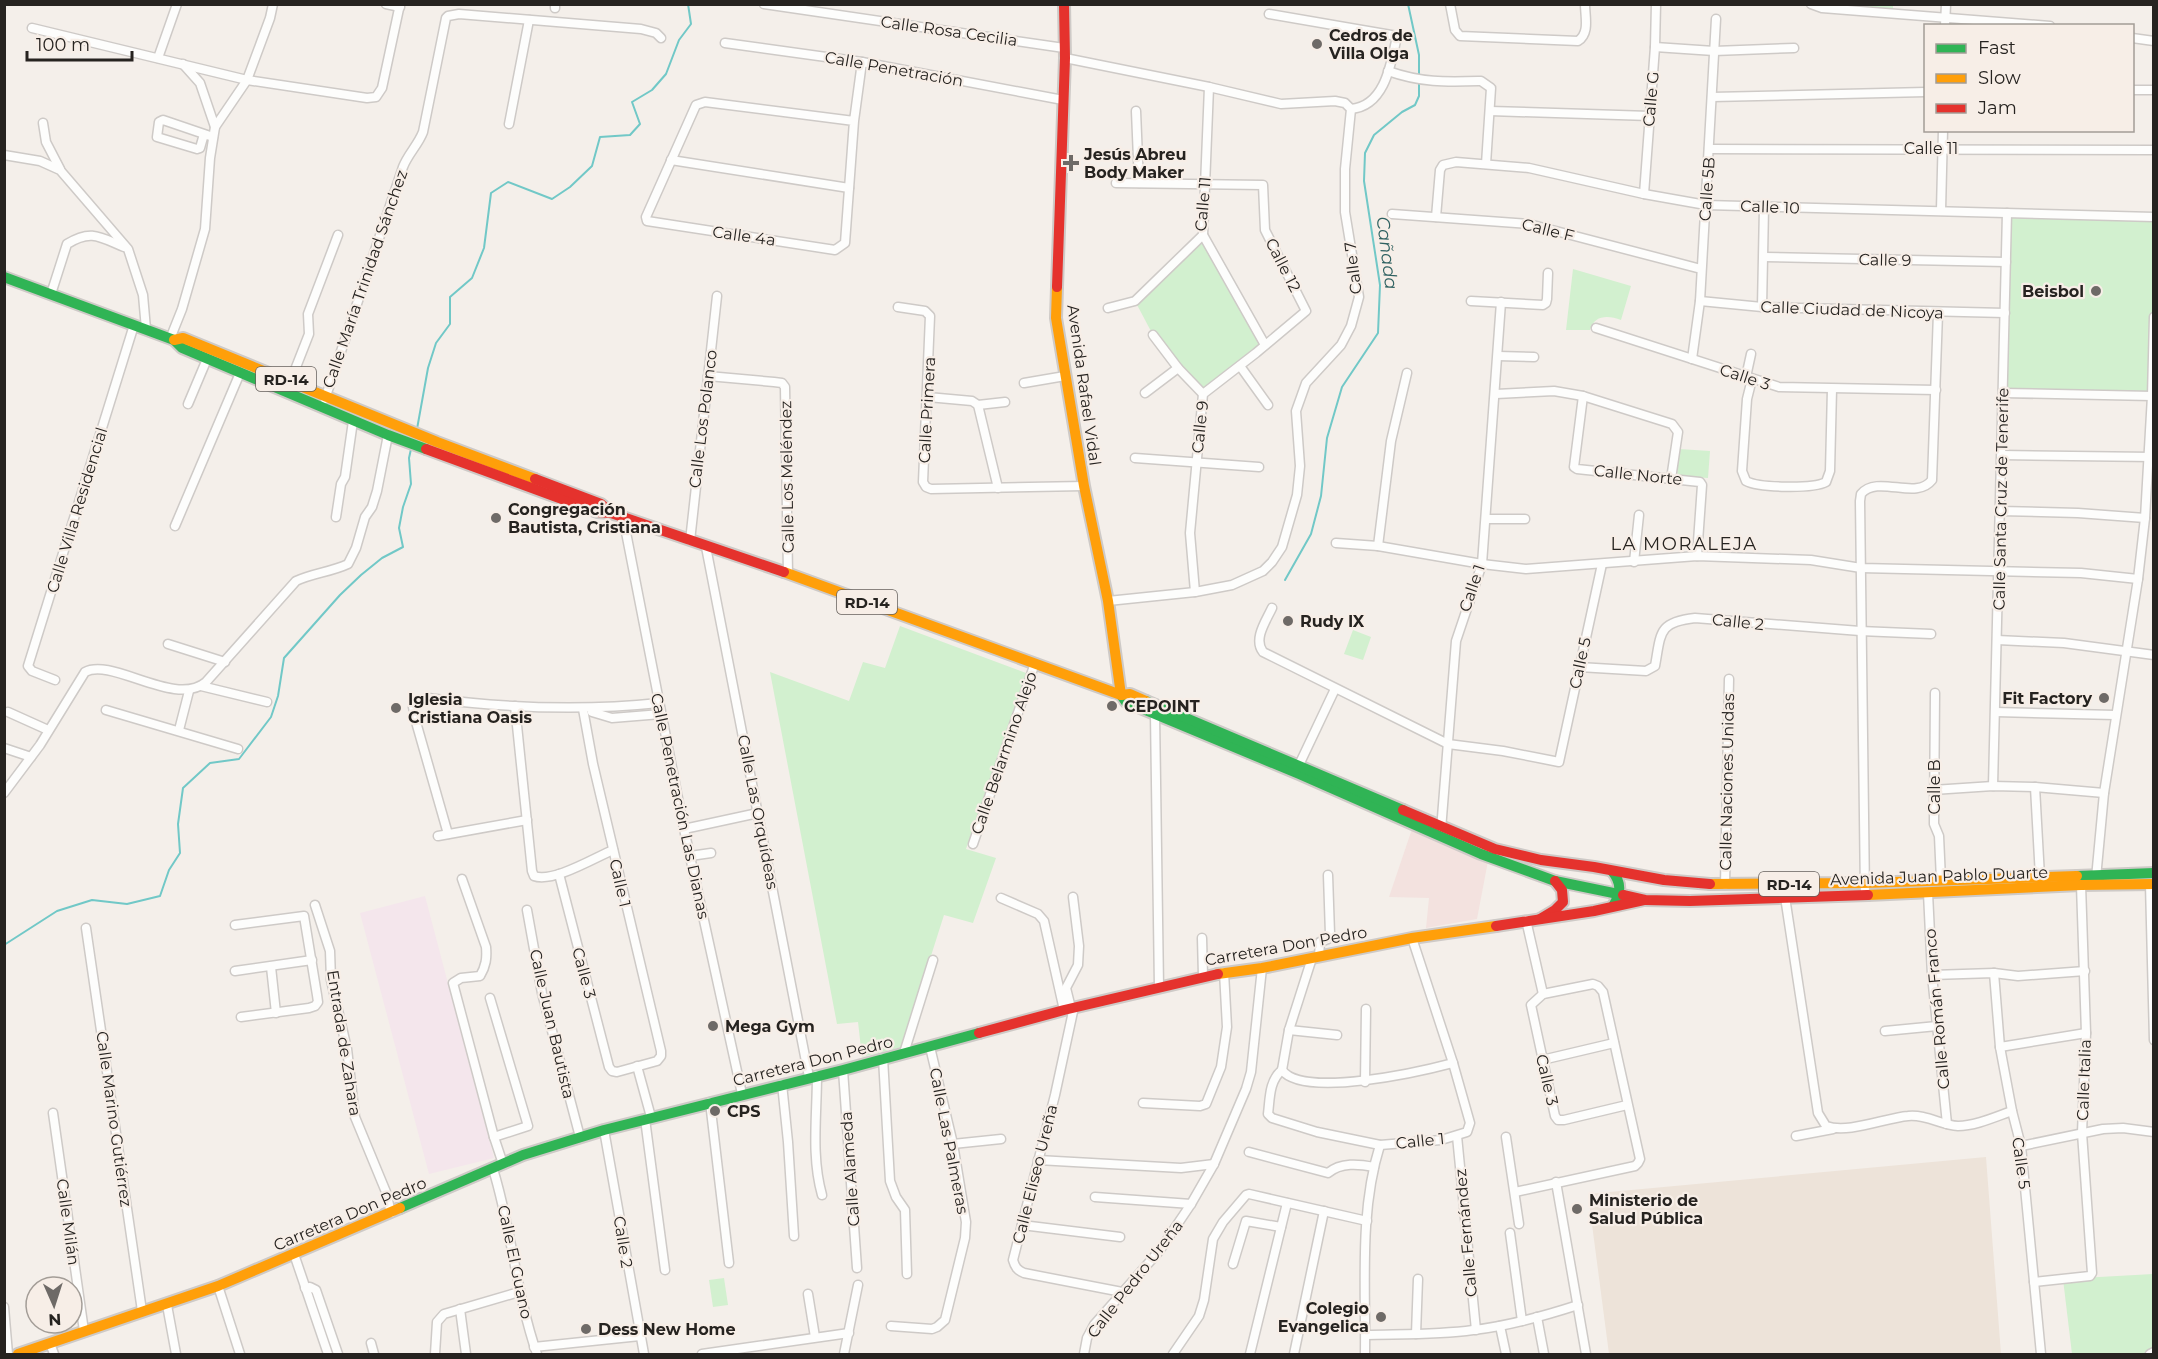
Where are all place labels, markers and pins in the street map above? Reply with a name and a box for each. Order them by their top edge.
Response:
place label: Cedros de Villa Olga [1328,26,1413,63]
marker: Cedros de Villa Olga [1310,37,1324,51]
place label: Jesús Abreu Body Maker [1083,145,1186,182]
marker: Jesús Abreu Body Maker [1062,154,1080,172]
place label: Beisbol [2022,282,2084,301]
marker: Beisbol [2089,284,2103,298]
place label: Congregación Bautista, Cristiana [508,500,661,537]
marker: Congregación Bautista, Cristiana [489,511,503,525]
place label: Rudy IX [1300,612,1365,631]
marker: Rudy IX [1281,614,1295,628]
place label: Fit Factory [2002,689,2092,708]
place label: Iglesia Cristiana Oasis [408,690,533,727]
marker: Fit Factory [2097,691,2111,705]
place label: CEPOINT [1124,697,1200,716]
marker: CEPOINT [1105,699,1119,713]
marker: Iglesia Cristiana Oasis [389,701,403,715]
place label: Mega Gym [725,1017,815,1036]
marker: Mega Gym [706,1019,720,1033]
place label: CPS [727,1102,761,1121]
marker: CPS [708,1104,722,1118]
place label: Ministerio de Salud Pública [1589,1191,1703,1228]
marker: Ministerio de Salud Pública [1570,1202,1584,1216]
place label: Colegio Evangelica [1278,1299,1369,1336]
marker: Colegio Evangelica [1374,1310,1388,1324]
place label: Dess New Home [598,1320,736,1339]
marker: Dess New Home [579,1322,593,1336]

